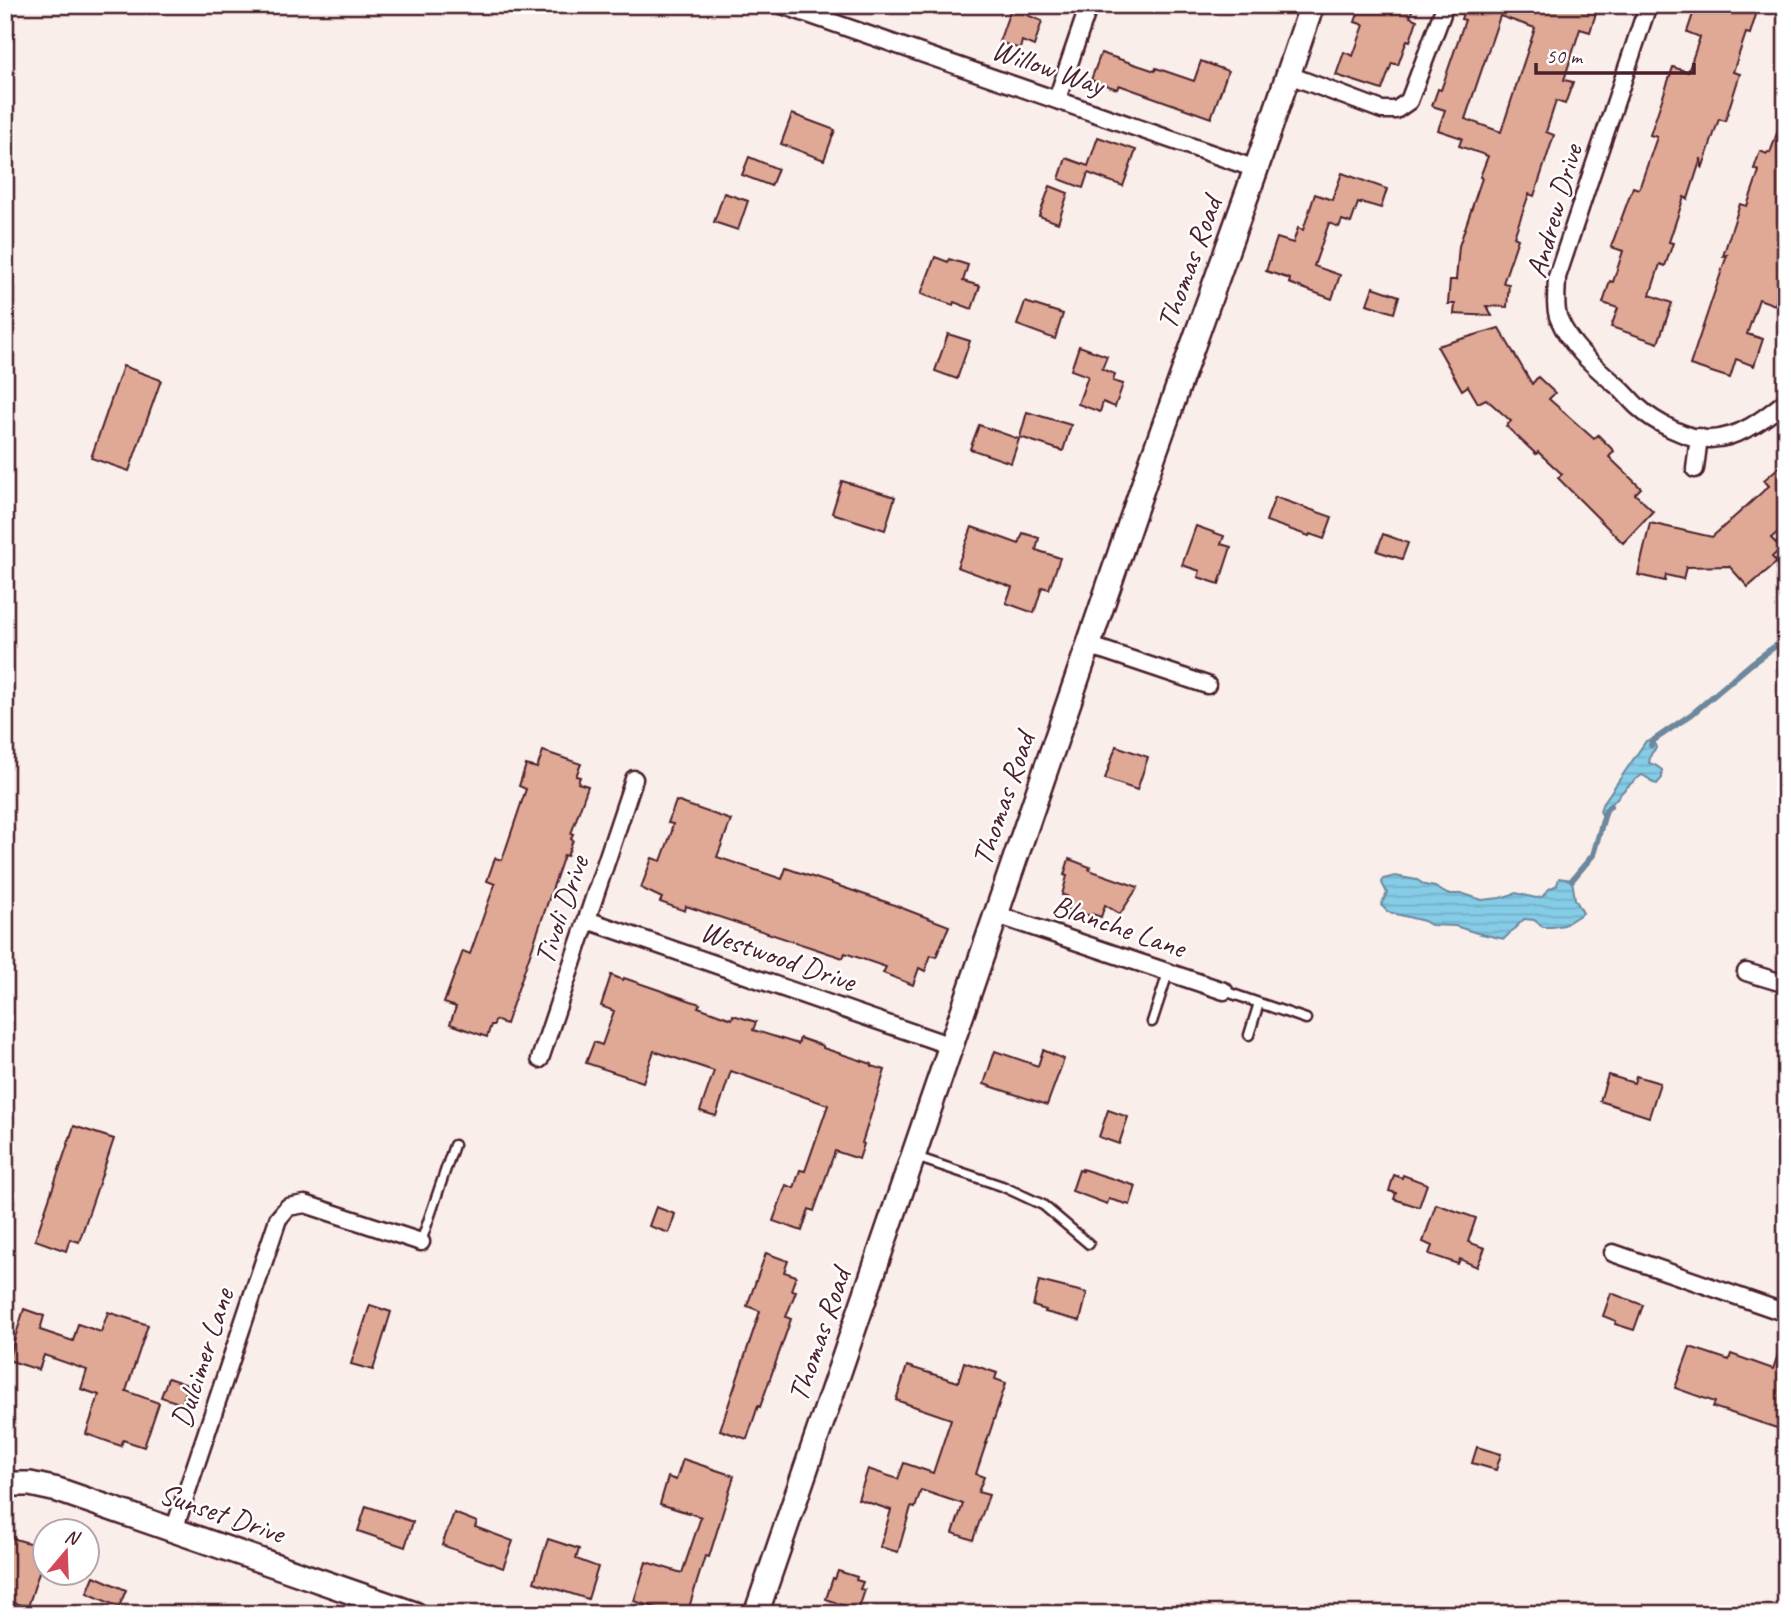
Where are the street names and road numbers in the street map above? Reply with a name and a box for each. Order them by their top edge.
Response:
street label: Willow Way [987,30,1112,105]
street label: Andrew Drive [1517,138,1592,282]
street label: Thomas Road [1148,188,1232,334]
street label: Thomas Road [963,724,1045,870]
street label: Tivoli Drive [525,849,598,969]
street label: Blanche Lane [1048,886,1193,967]
street label: Westwood Drive [696,912,862,1001]
street label: Thomas Road [779,1260,861,1406]
street label: Dulcimer Lane [162,1282,243,1432]
street label: Sunset Drive [155,1474,292,1553]

